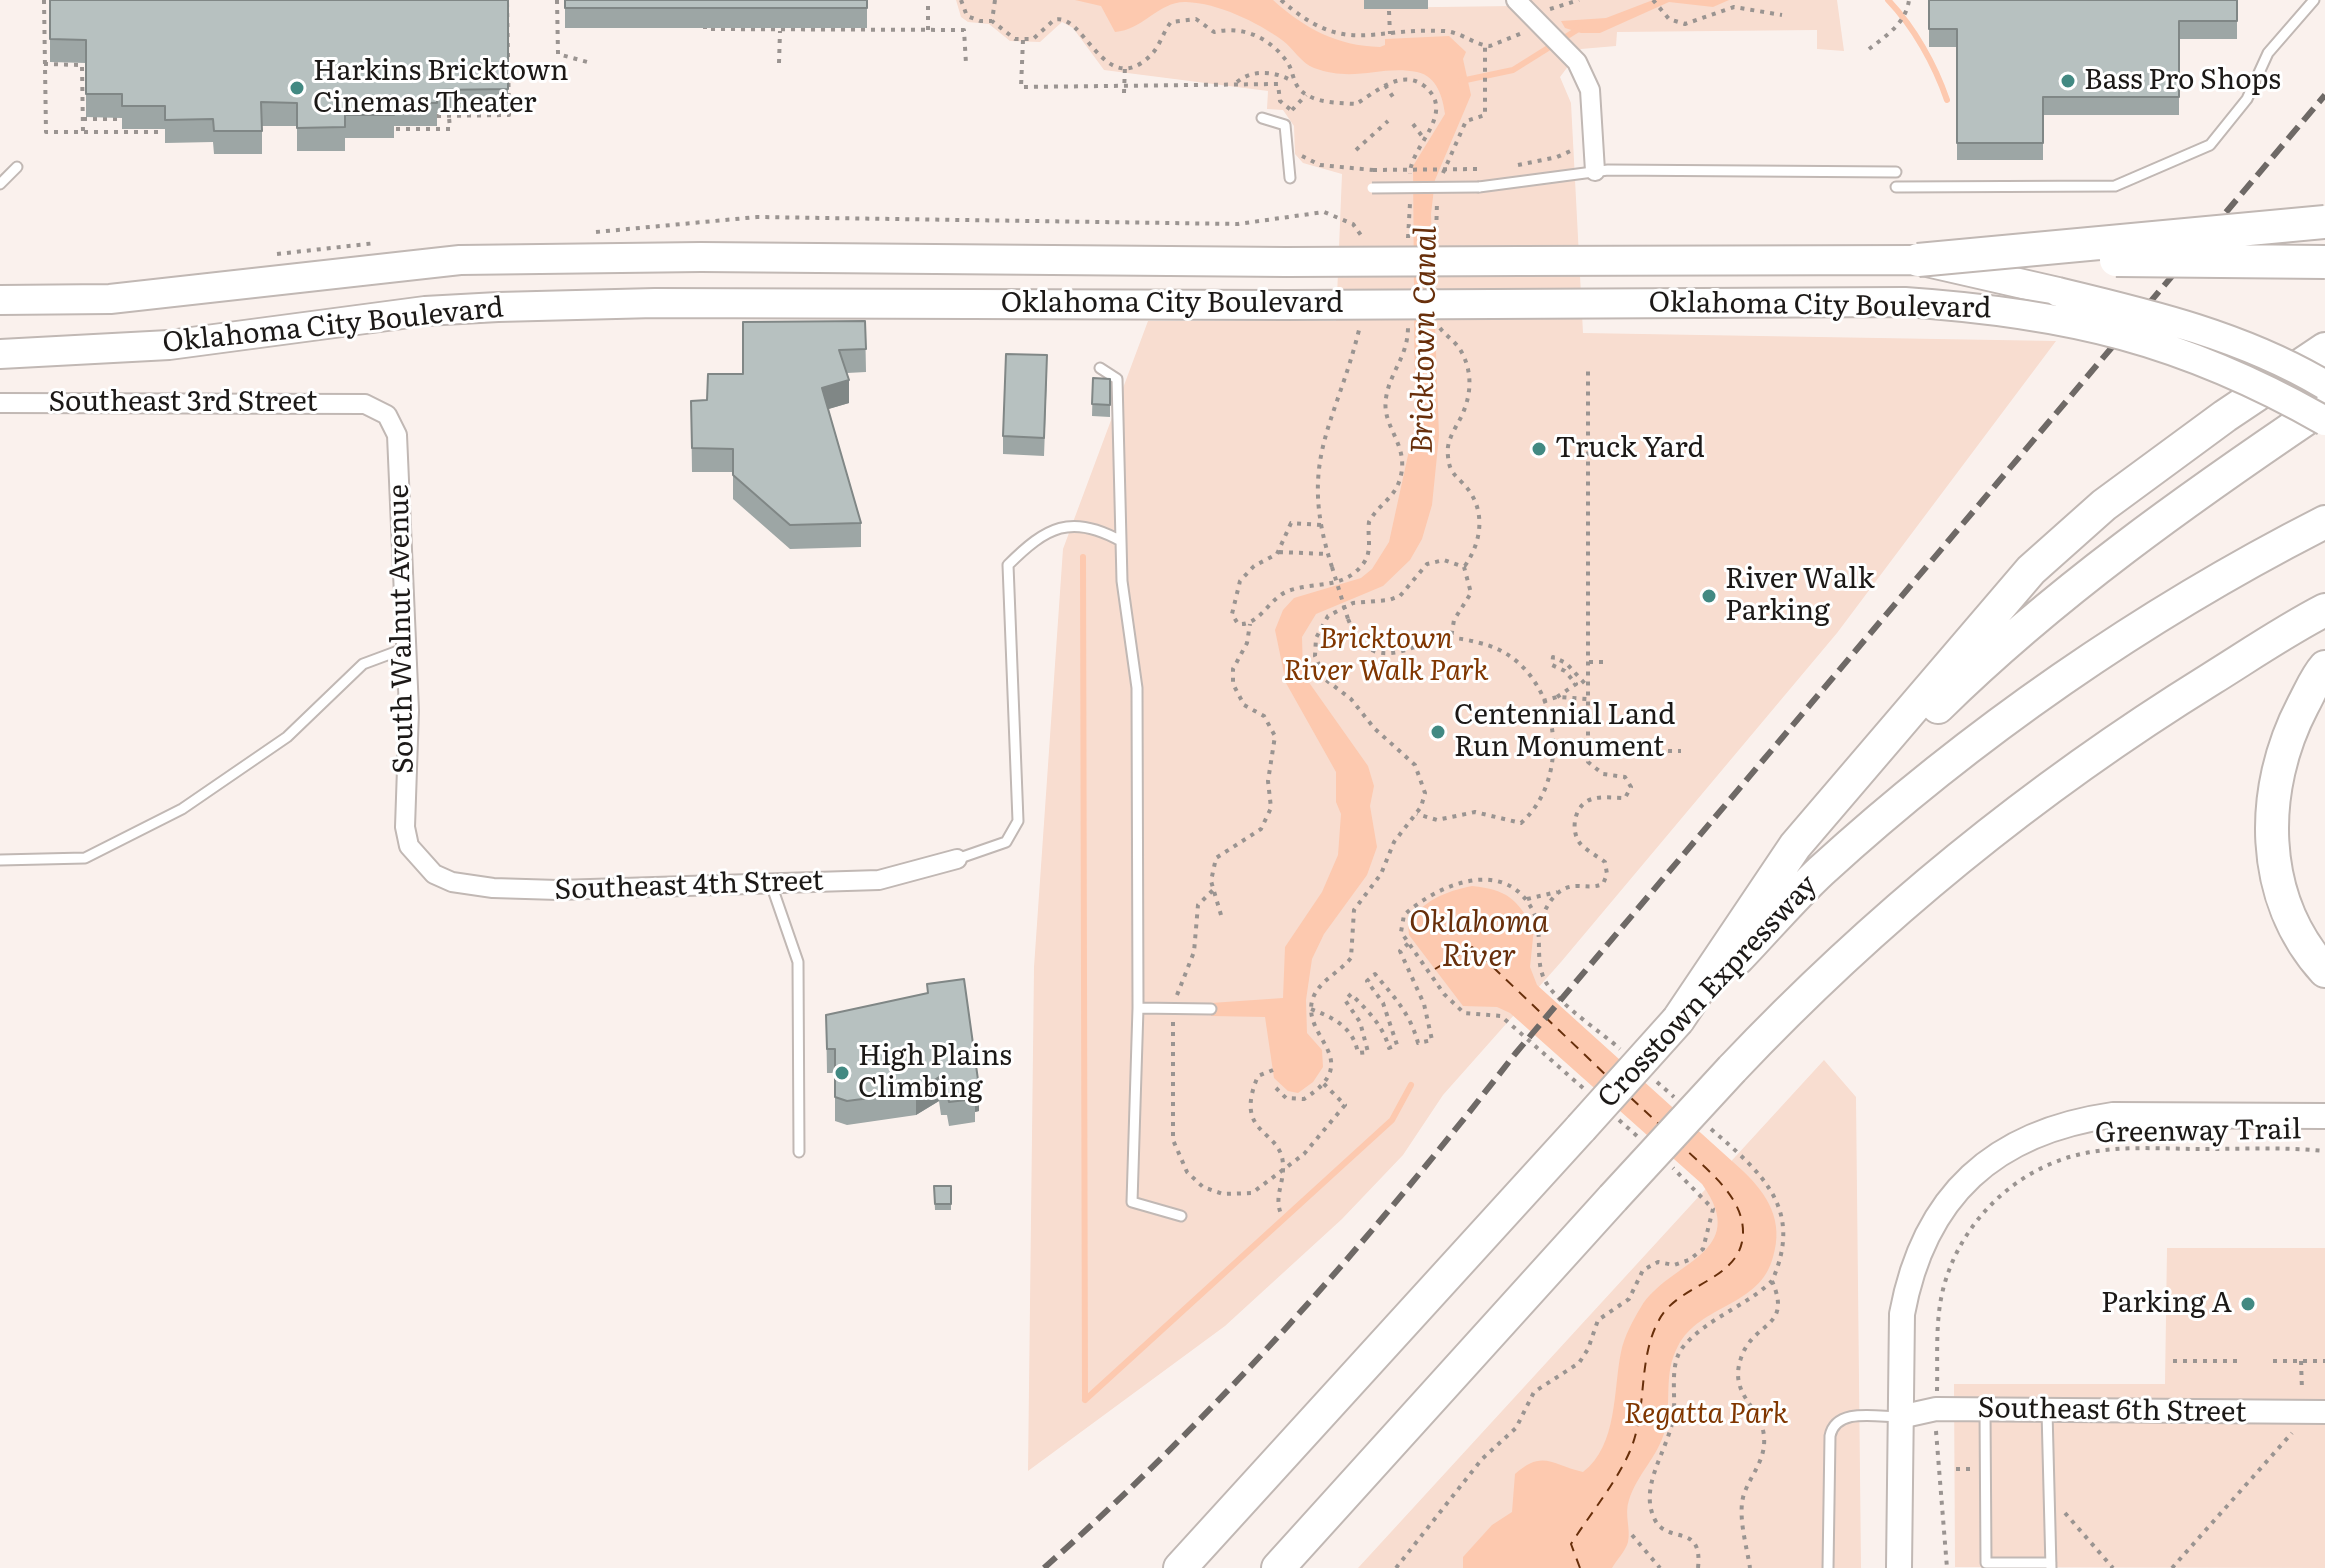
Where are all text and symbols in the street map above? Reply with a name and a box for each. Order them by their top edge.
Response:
place label: Harkins Bricktown Cinemas Theater [313,55,569,121]
place label: Bass Pro Shops [2084,64,2281,98]
marker: Bass Pro Shops [2059,72,2077,90]
marker: Harkins Bricktown Cinemas Theater [288,79,306,97]
water label: Bricktown Canal [1405,226,1445,454]
street label: Oklahoma City Boulevard [1648,286,1992,326]
street label: Oklahoma City Boulevard [1001,287,1343,321]
street label: Oklahoma City Boulevard [161,291,505,361]
street label: Southeast 3rd Street [48,386,318,420]
place label: Truck Yard [1555,432,1705,466]
marker: Truck Yard [1530,440,1548,458]
street label: South Walnut Avenue [383,484,421,774]
place label: River Walk Parking [1725,563,1874,629]
marker: River Walk Parking [1700,587,1718,605]
park label: Bricktown River Walk Park [1283,623,1489,689]
place label: Centennial Land Run Monument [1454,699,1675,765]
marker: Centennial Land Run Monument [1429,723,1447,741]
street label: Southeast 4th Street [554,865,824,907]
street label: Crosstown Expressway [1591,869,1825,1115]
water label: Oklahoma River [1409,905,1549,976]
place label: High Plains Climbing [858,1040,1012,1106]
marker: High Plains Climbing [833,1064,851,1082]
street label: Greenway Trail [2095,1113,2301,1151]
place label: Parking A [2101,1287,2232,1321]
marker: Parking A [2239,1295,2257,1313]
street label: Southeast 6th Street [1977,1392,2247,1430]
park label: Regatta Park [1624,1398,1788,1432]

